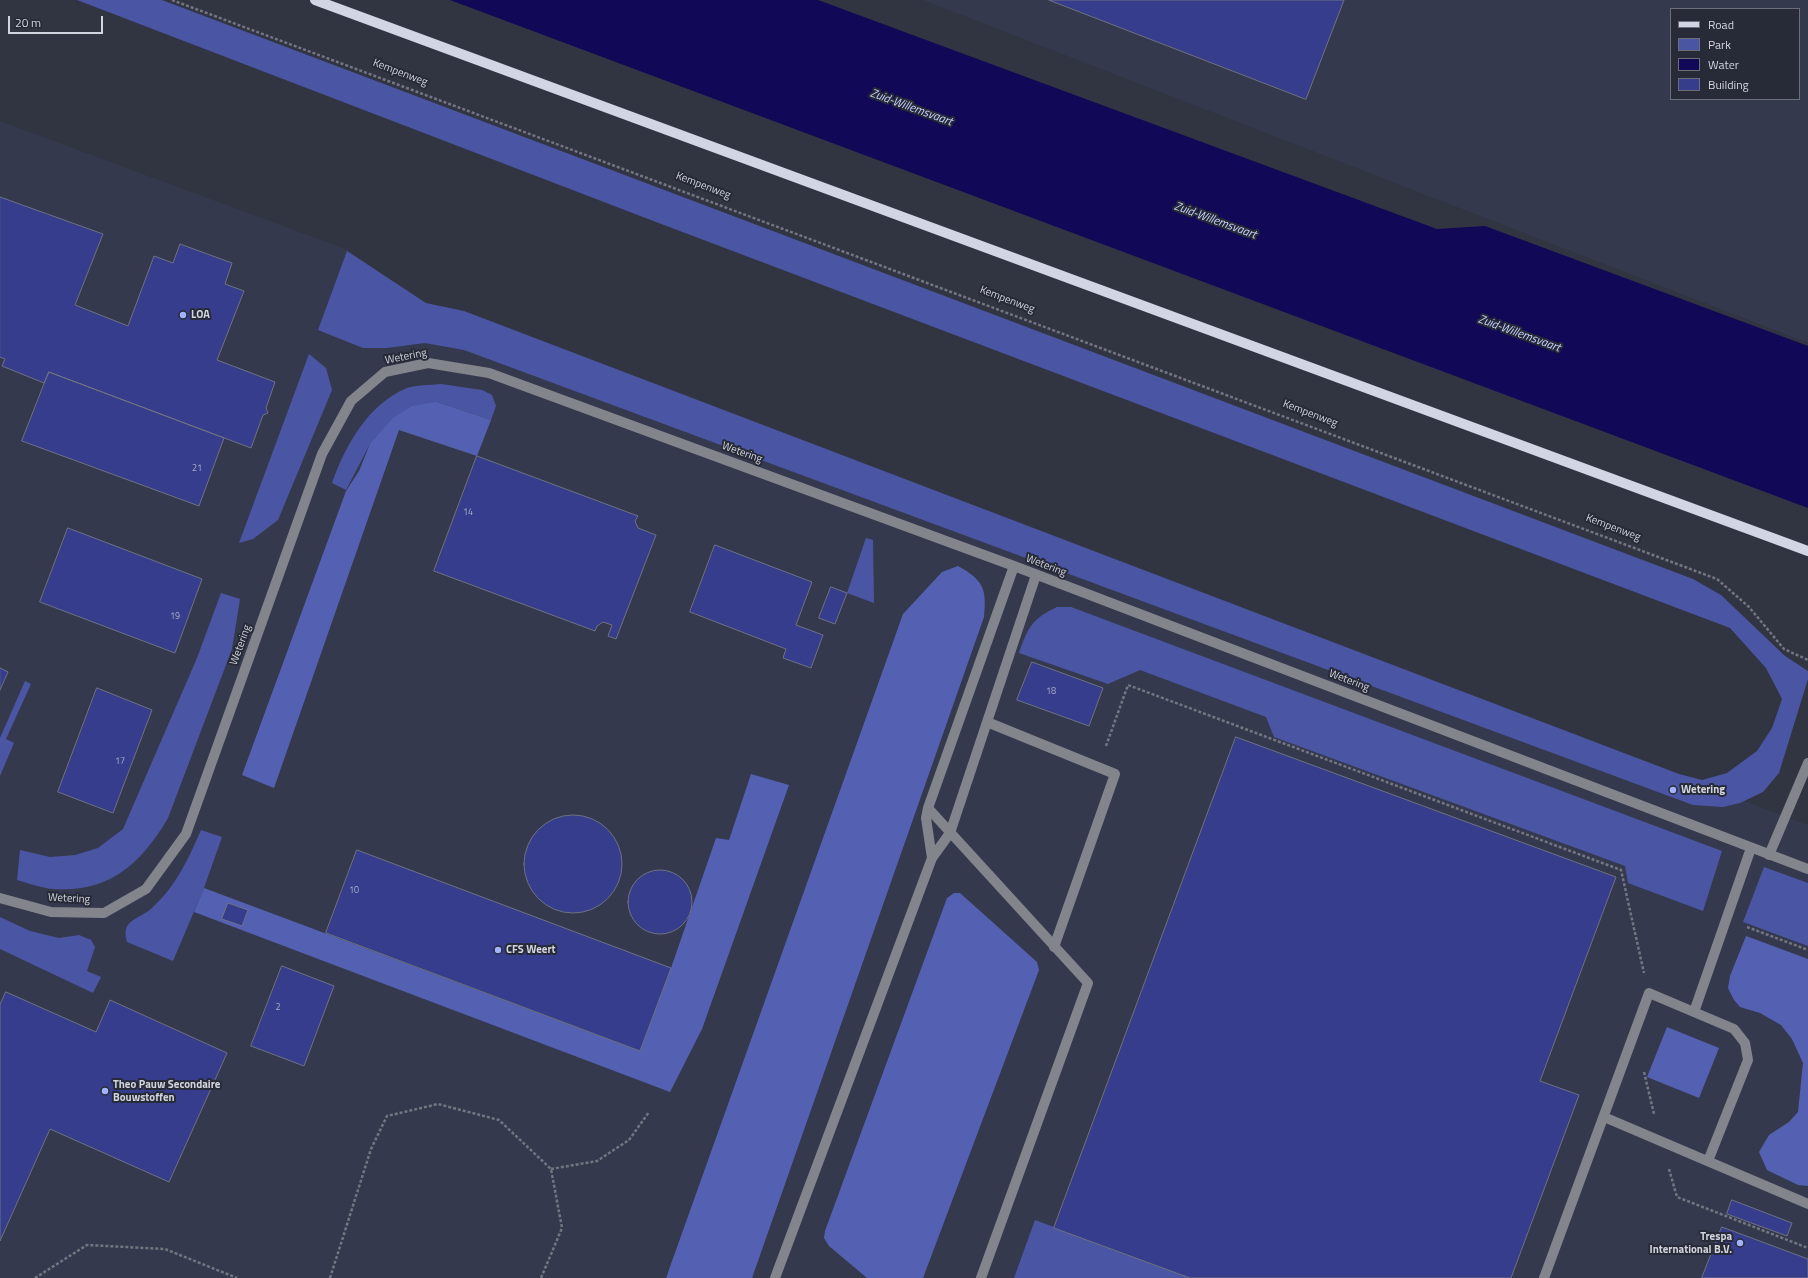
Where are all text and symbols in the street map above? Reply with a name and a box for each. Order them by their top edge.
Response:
scale bar [10,8,105,34]
legend [1670,8,1800,100]
text: 20 m [15,13,41,32]
text: Road [1708,15,1734,34]
text: Park [1708,35,1731,54]
text: Water [1708,55,1739,74]
street label: Kempenweg [371,57,429,89]
text: Building [1708,75,1749,94]
water label: Zuid-Willemsvaart [868,86,954,130]
street label: Kempenweg [674,170,732,202]
water label: Zuid-Willemsvaart [1172,199,1258,243]
street label: Kempenweg [978,284,1036,316]
place label: LOA [191,308,210,322]
marker: LOA [178,310,188,320]
water label: Zuid-Willemsvaart [1476,312,1562,356]
street label: Wetering [384,346,428,368]
street label: Kempenweg [1281,398,1339,430]
street label: Wetering [720,440,764,466]
house number: 21 [192,464,202,474]
house number: 14 [463,508,473,518]
street label: Kempenweg [1584,512,1642,544]
street label: Wetering [1024,552,1068,580]
house number: 19 [170,612,180,622]
street label: Wetering [228,623,254,667]
street label: Wetering [1327,667,1371,695]
house number: 18 [1046,687,1056,697]
house number: 17 [115,757,125,767]
place label: Wetering [1681,783,1725,797]
marker: Wetering [1668,785,1678,795]
house number: 10 [349,886,359,896]
street label: Wetering [48,891,90,907]
place label: CFS Weert [506,943,556,957]
marker: CFS Weert [493,945,503,955]
house number: 2 [275,1003,281,1013]
place label: Theo Pauw Secondaire Bouwstoffen [113,1078,220,1104]
marker: Theo Pauw Secondaire Bouwstoffen [100,1086,110,1096]
place label: Trespa International B.V. [1649,1230,1732,1256]
marker: Trespa International B.V. [1735,1238,1745,1248]

